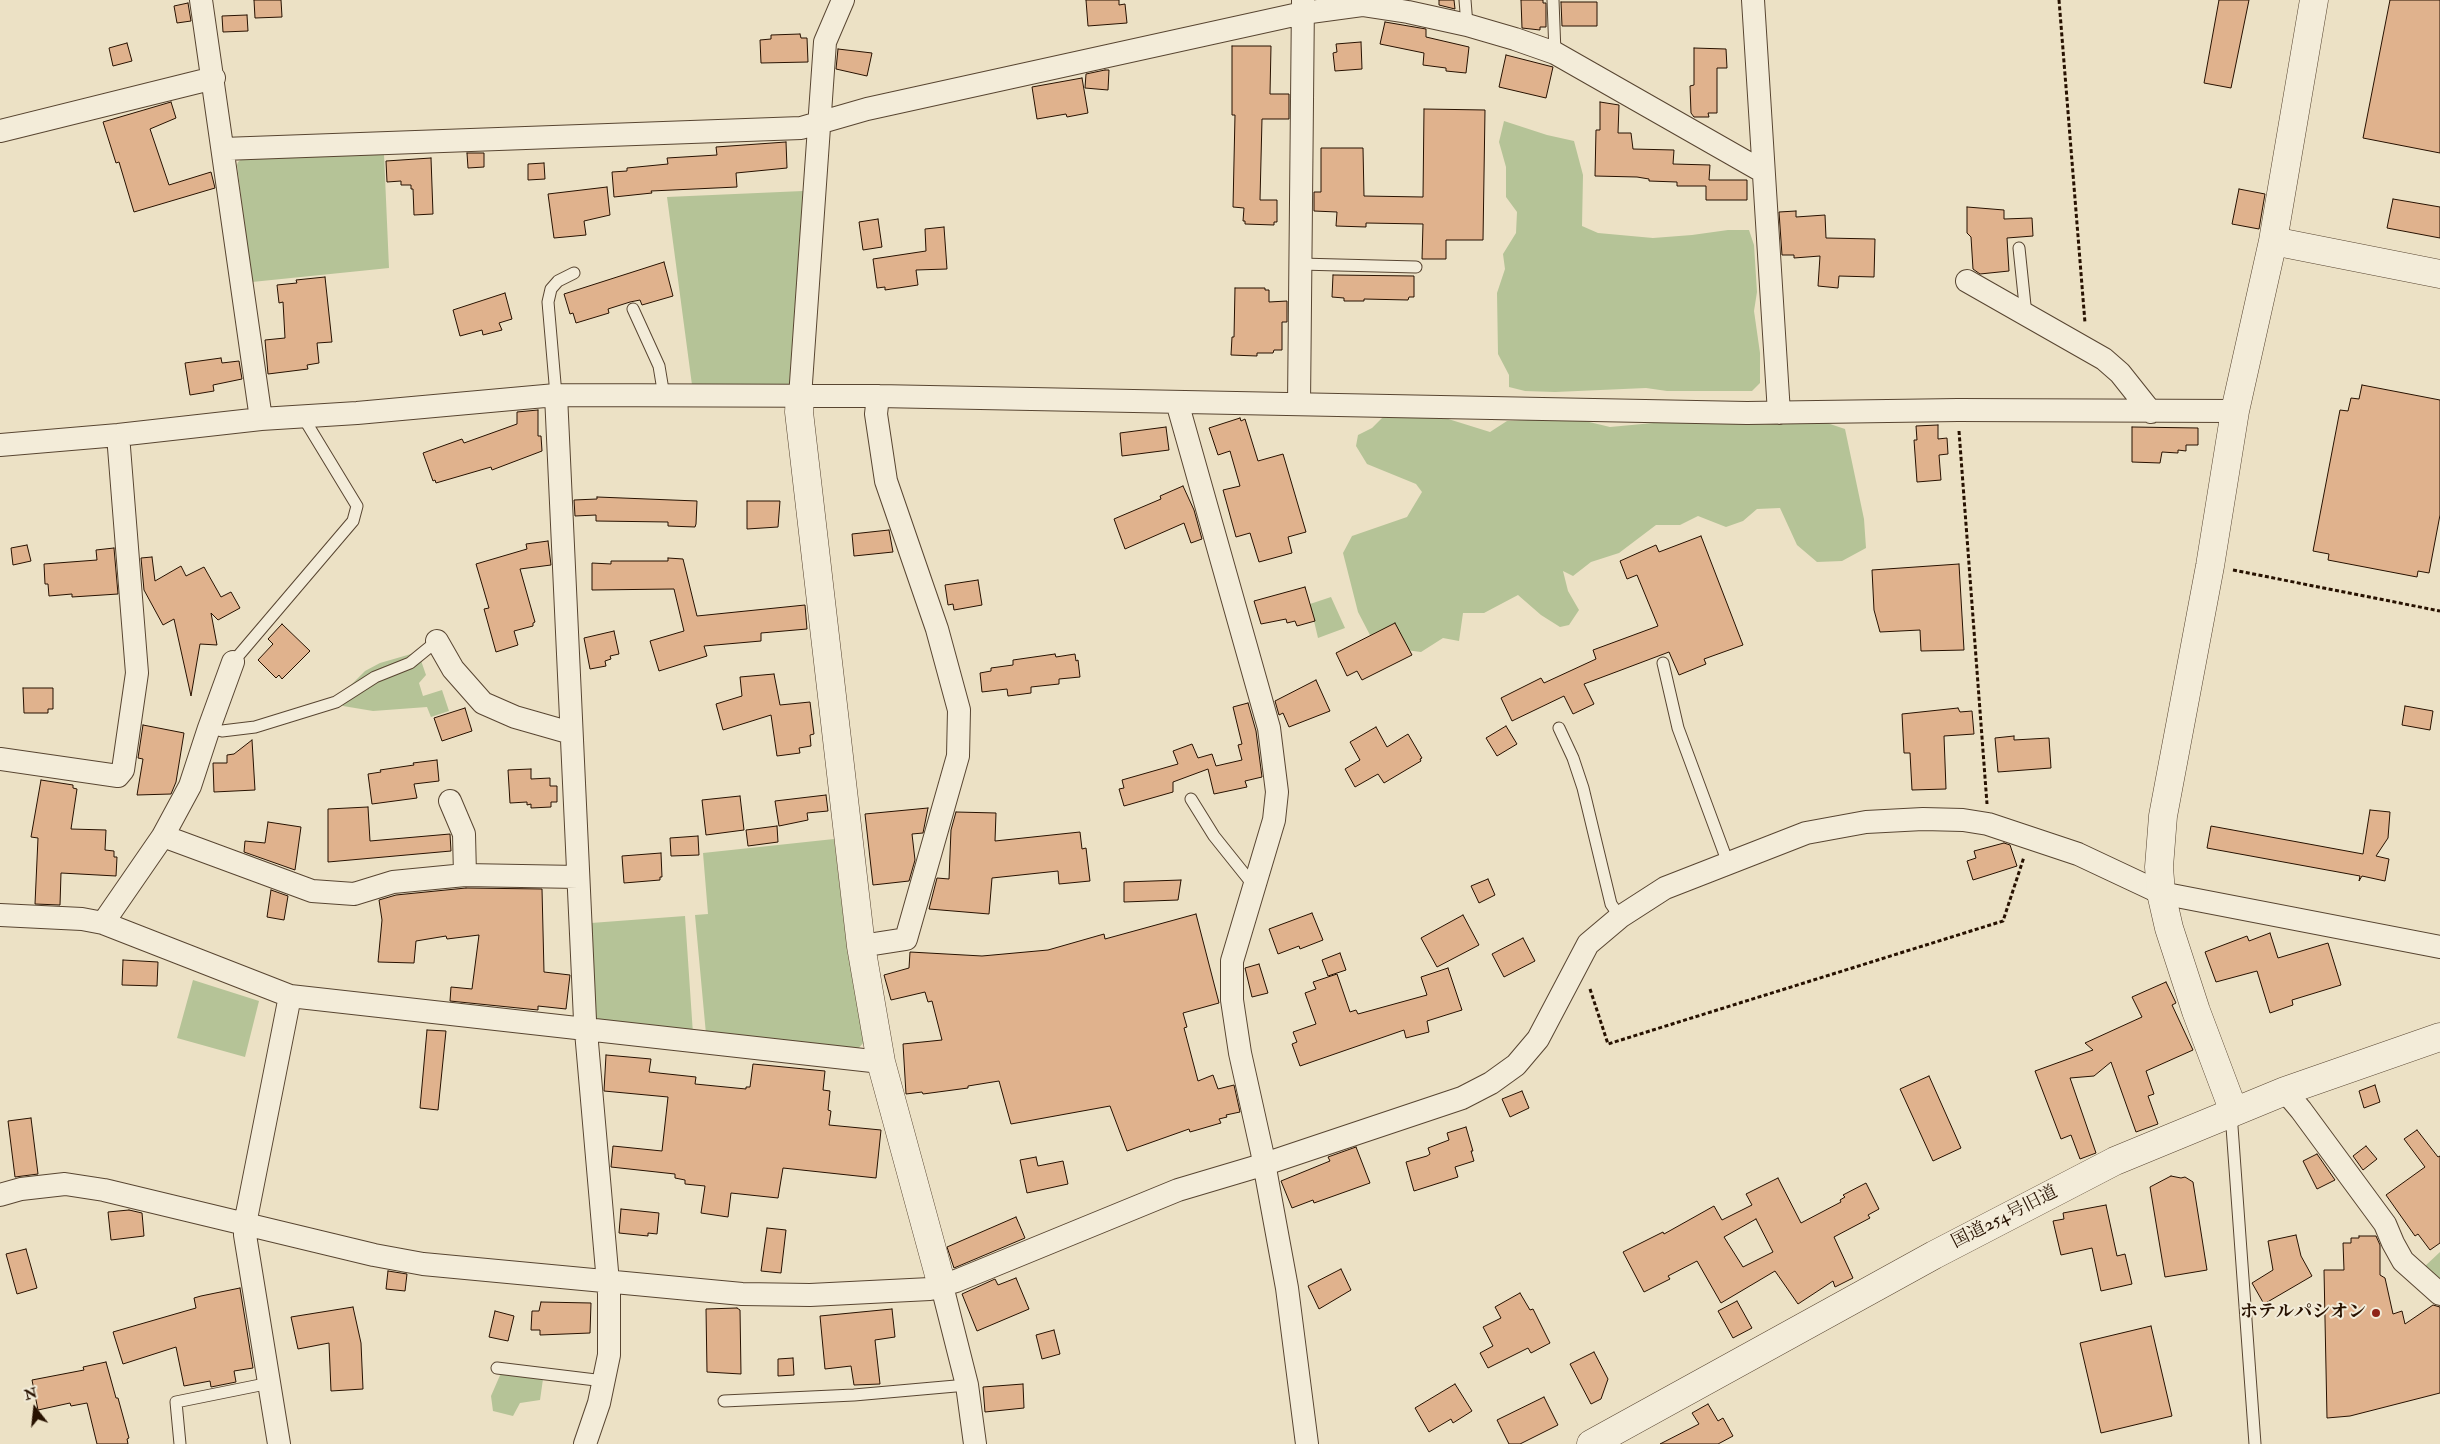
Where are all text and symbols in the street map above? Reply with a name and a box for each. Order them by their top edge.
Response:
street label: 国道254号旧道 [1948,1182,2062,1254]
place label: ホテルパシオン [2240,1302,2366,1324]
marker: ホテルパシオン [2370,1307,2382,1319]
north arrow [10,1384,60,1434]
text: N [22,1384,39,1404]

